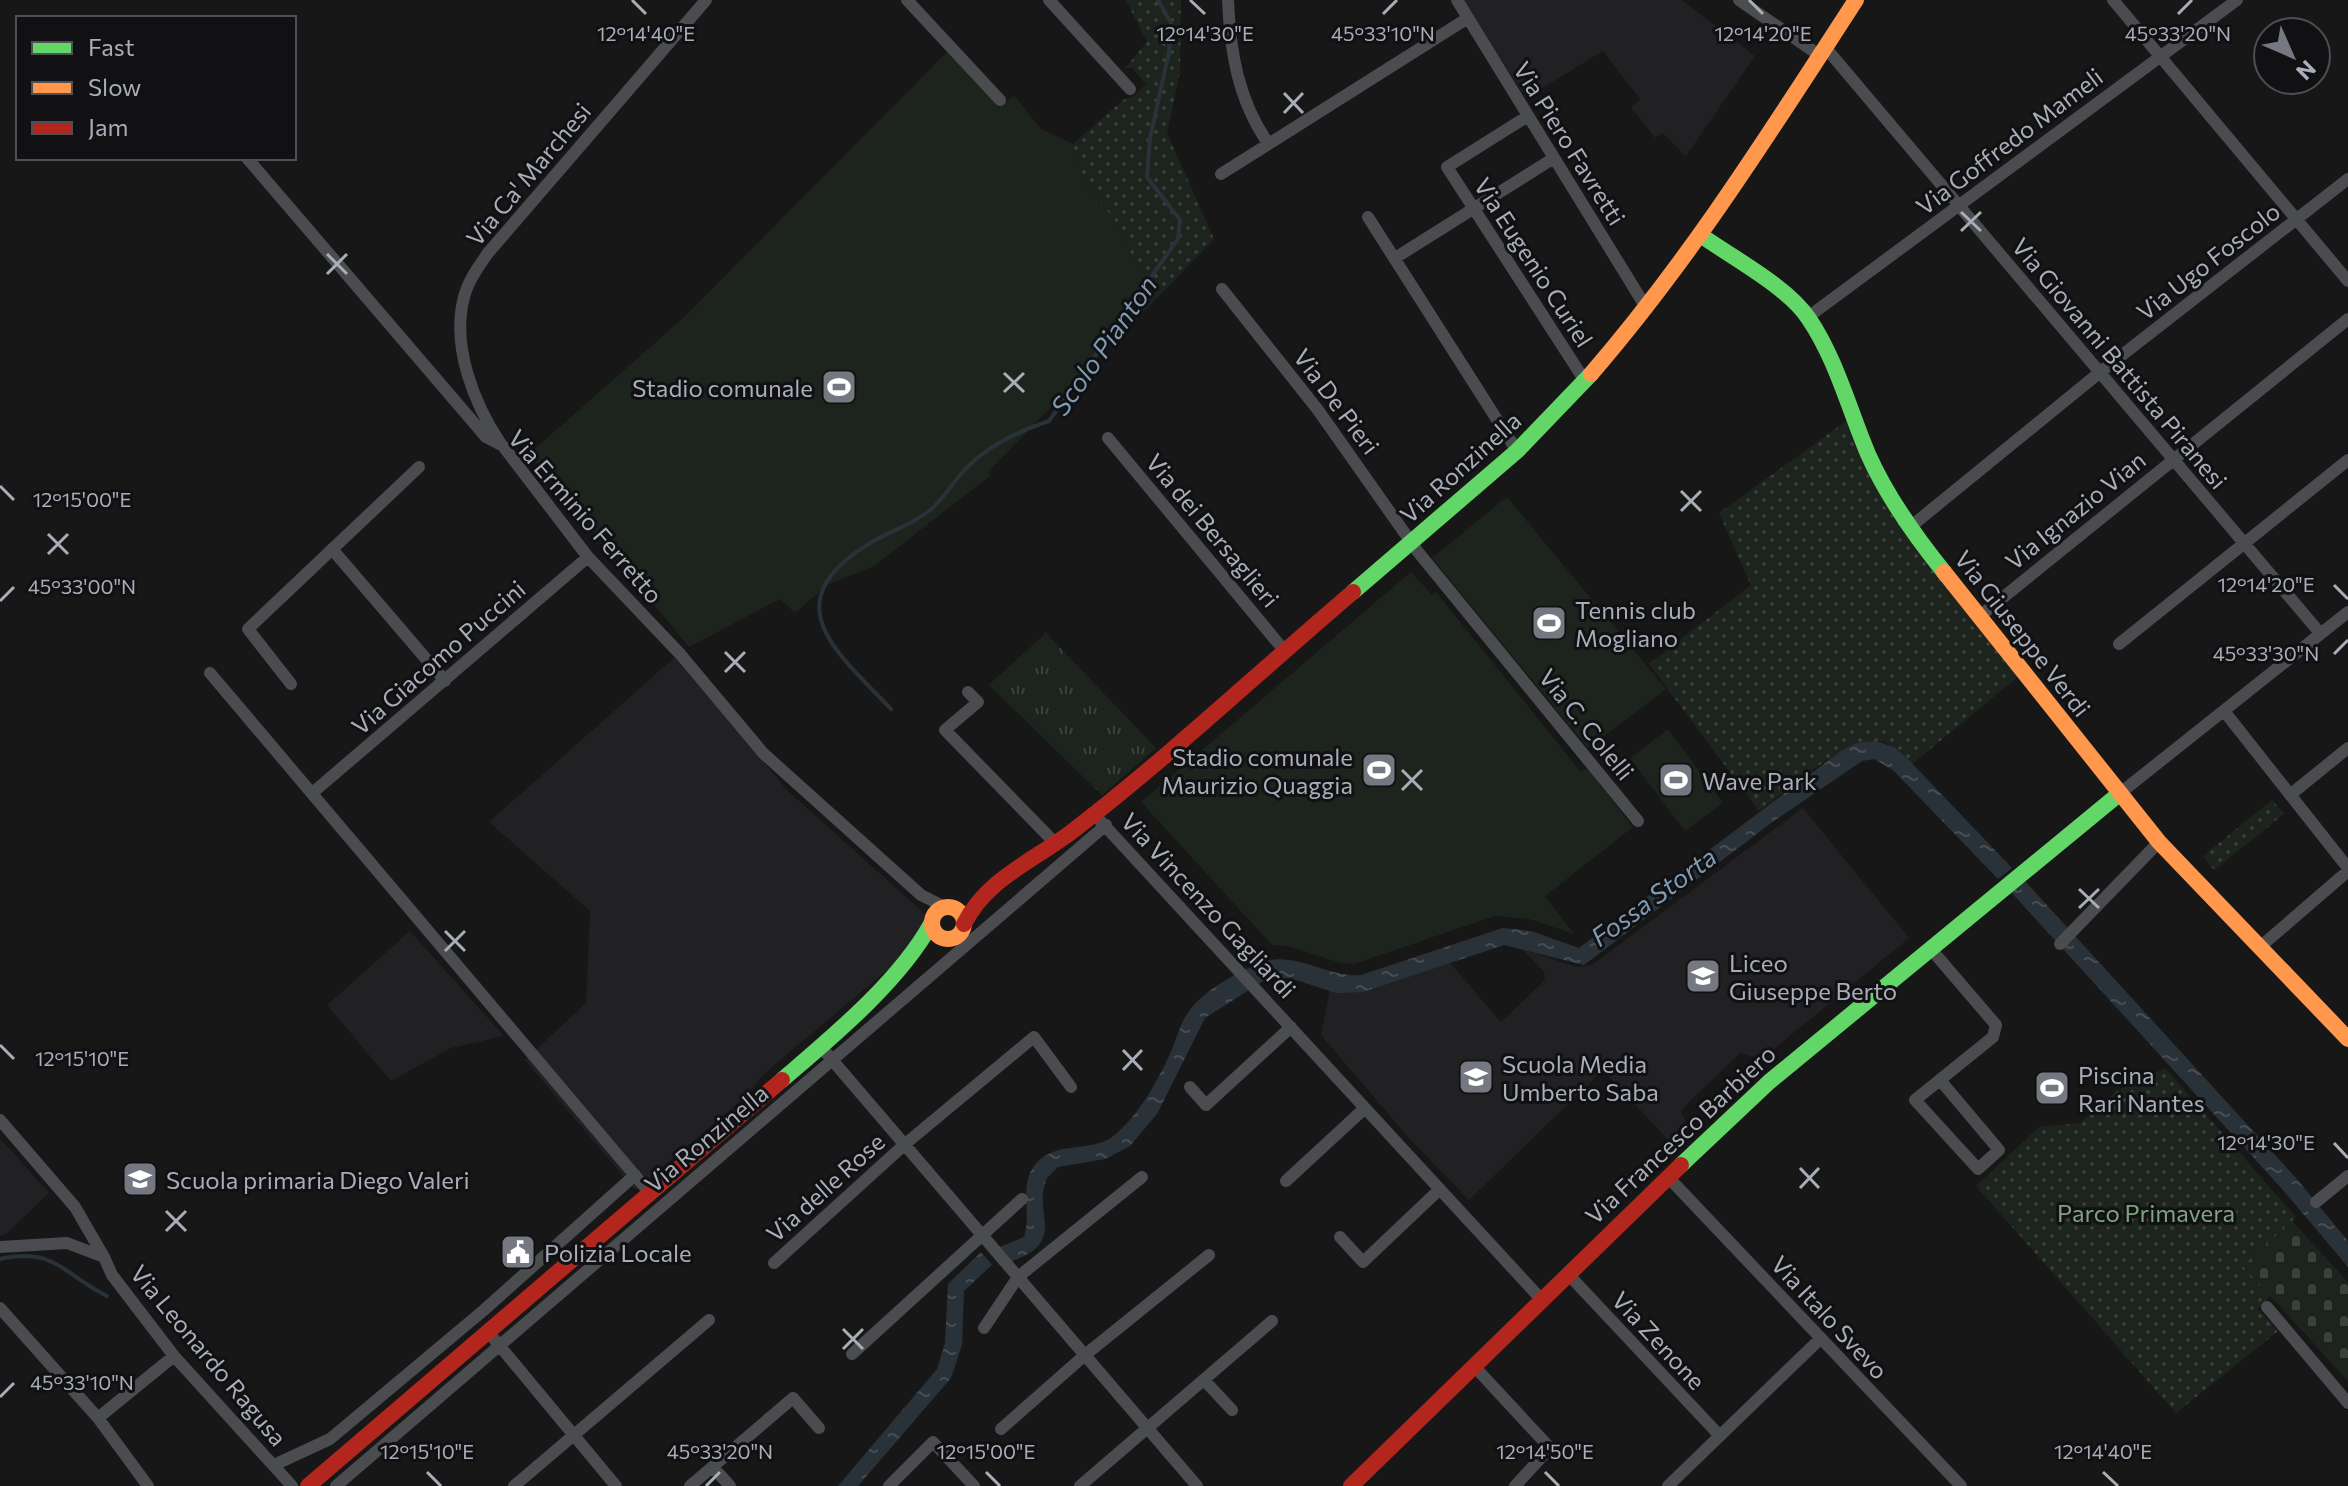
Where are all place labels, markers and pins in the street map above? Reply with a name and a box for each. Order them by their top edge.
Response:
sports icon: Stadio comunale [820,368,858,406]
place label: Stadio comunale [632,373,813,402]
place label: Tennis club Mogliano [1575,595,1696,652]
sports icon: Tennis club Mogliano [1530,604,1568,642]
place label: Stadio comunale Maurizio Quaggia [1161,742,1353,799]
sports icon: Stadio comunale Maurizio Quaggia [1360,751,1398,789]
sports icon: Wave Park [1657,761,1695,799]
place label: Wave Park [1702,766,1817,795]
place label: Liceo Giuseppe Berto [1729,948,1897,1005]
school or university icon: Liceo Giuseppe Berto [1684,957,1722,995]
place label: Scuola Media Umberto Saba [1502,1049,1659,1106]
school or university icon: Scuola Media Umberto Saba [1457,1058,1495,1096]
place label: Piscina Rari Nantes [2078,1060,2205,1117]
sports icon: Piscina Rari Nantes [2033,1069,2071,1107]
school or university icon: Scuola primaria Diego Valeri [121,1160,159,1198]
place label: Scuola primaria Diego Valeri [166,1165,470,1194]
public building icon: Polizia Locale [499,1233,537,1271]
place label: Polizia Locale [544,1238,692,1267]

